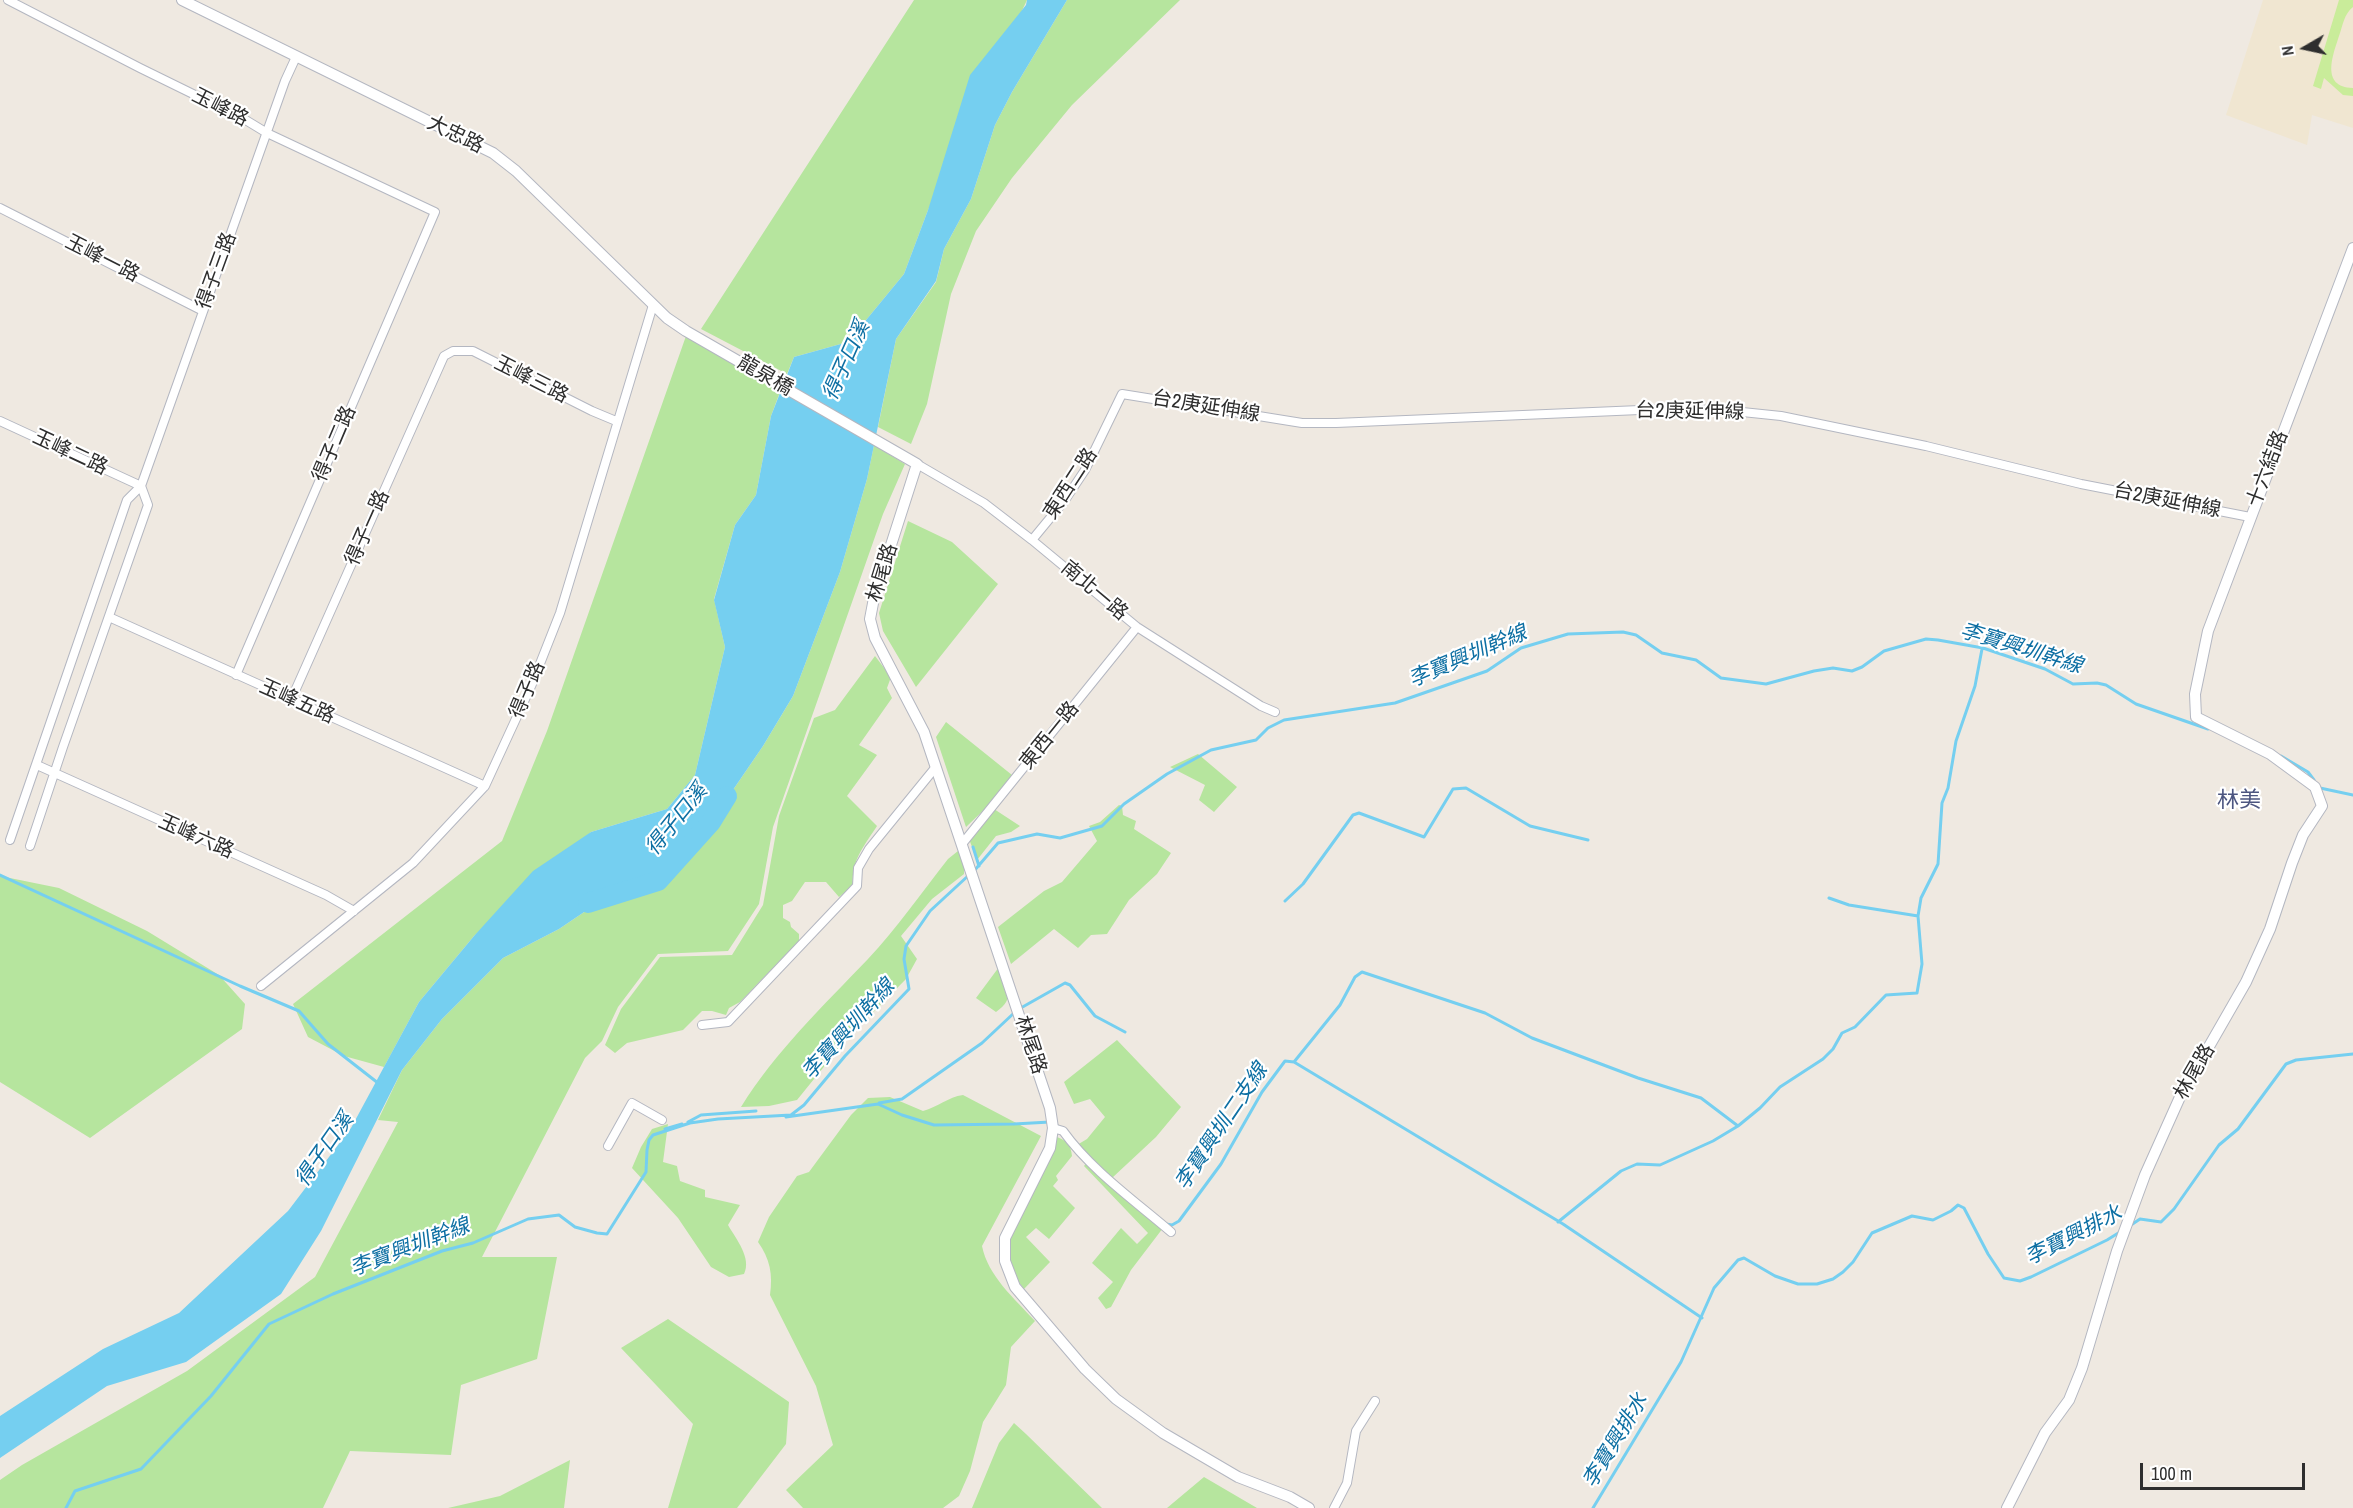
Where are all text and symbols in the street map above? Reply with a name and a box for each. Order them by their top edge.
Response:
north arrow [2275,18,2335,78]
text: N [2276,44,2299,57]
street label: 玉峰路 [188,84,252,132]
street label: 大忠路 [423,111,487,159]
street label: 得子三路 [192,229,242,313]
street label: 玉峰一路 [61,230,143,288]
water label: 得子口溪 [818,318,876,404]
street label: 玉峰三路 [490,351,572,409]
street label: 龍泉橋 [733,351,797,401]
street label: 台2庚延伸線 [1150,387,1262,427]
street label: 台2庚延伸線 [1635,399,1745,425]
street label: 得子二路 [308,402,362,486]
street label: 玉峰二路 [29,425,111,481]
street label: 十六結路 [2242,427,2294,511]
street label: 東西二路 [1039,444,1103,524]
street label: 台2庚延伸線 [2111,479,2223,523]
street label: 得子一路 [341,487,395,569]
street label: 林尾路 [863,541,903,605]
street label: 南北一路 [1056,556,1132,626]
water label: 李寶興圳幹線 [1957,619,2085,679]
water label: 李寶興圳幹線 [1405,621,1531,693]
street label: 得子路 [505,658,551,722]
street label: 玉峰五路 [256,675,338,729]
street label: 東西一路 [1016,697,1084,775]
water label: 得子口溪 [641,779,713,861]
district label: 林美 [2217,788,2261,814]
street label: 玉峰六路 [155,810,237,864]
water label: 李寶興圳幹線 [797,975,901,1085]
street label: 林尾路 [1009,1013,1051,1077]
street label: 林尾路 [2170,1040,2220,1104]
water label: 李寶興圳二支線 [1170,1059,1274,1195]
water label: 得子口溪 [291,1108,359,1192]
water label: 李寶興排水 [2022,1201,2126,1271]
water label: 李寶興圳幹線 [347,1214,473,1282]
water label: 李寶興排水 [1578,1390,1654,1492]
scale bar [2143,1451,2308,1489]
text: 100 m [2151,1461,2192,1486]

